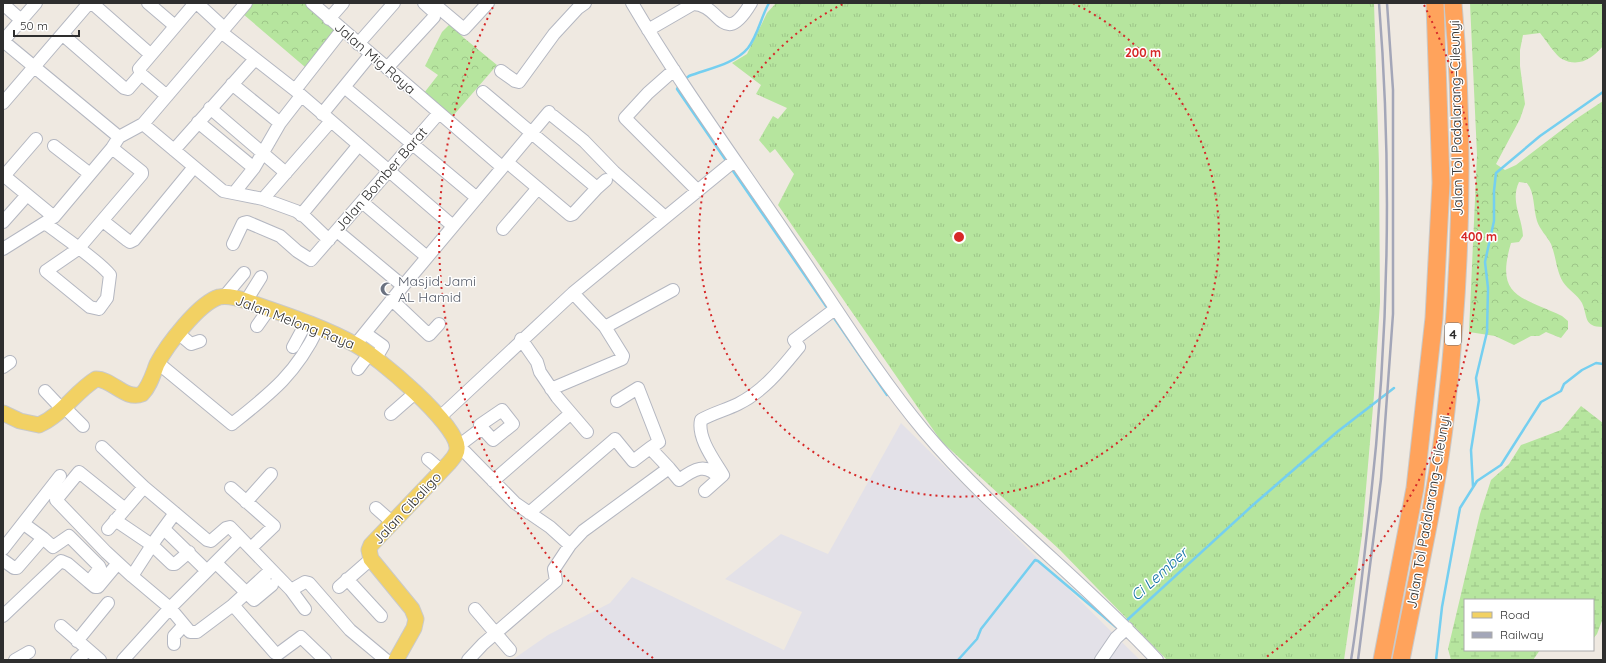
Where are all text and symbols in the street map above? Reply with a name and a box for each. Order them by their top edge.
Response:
scale bar [14,12,79,38]
text: 50 m [20,18,48,33]
street label: Jalan Mig Raya [331,18,419,98]
street label: Jalan Tol Padalarang–Cileunyi [1445,20,1467,216]
text: 200 m [1125,45,1161,60]
street label: Jalan Bomber Barat [331,123,431,235]
text: 400 m [1461,229,1497,244]
centre of rings [952,230,966,244]
place label: Masjid Jami AL Hamid [398,272,476,306]
mosque icon: Masjid Jami AL Hamid [379,281,395,297]
street label: Jalan Melong Raya [233,291,357,353]
road number: 4 [1445,323,1461,345]
street label: Jalan Tol Padalarang–Cileunyi [1402,414,1454,610]
street label: Jalan Cibaligo [369,468,445,548]
water label: Ci Lember [1126,542,1193,605]
legend [1464,599,1594,651]
text: Road [1500,607,1530,622]
text: Railway [1500,627,1544,642]

